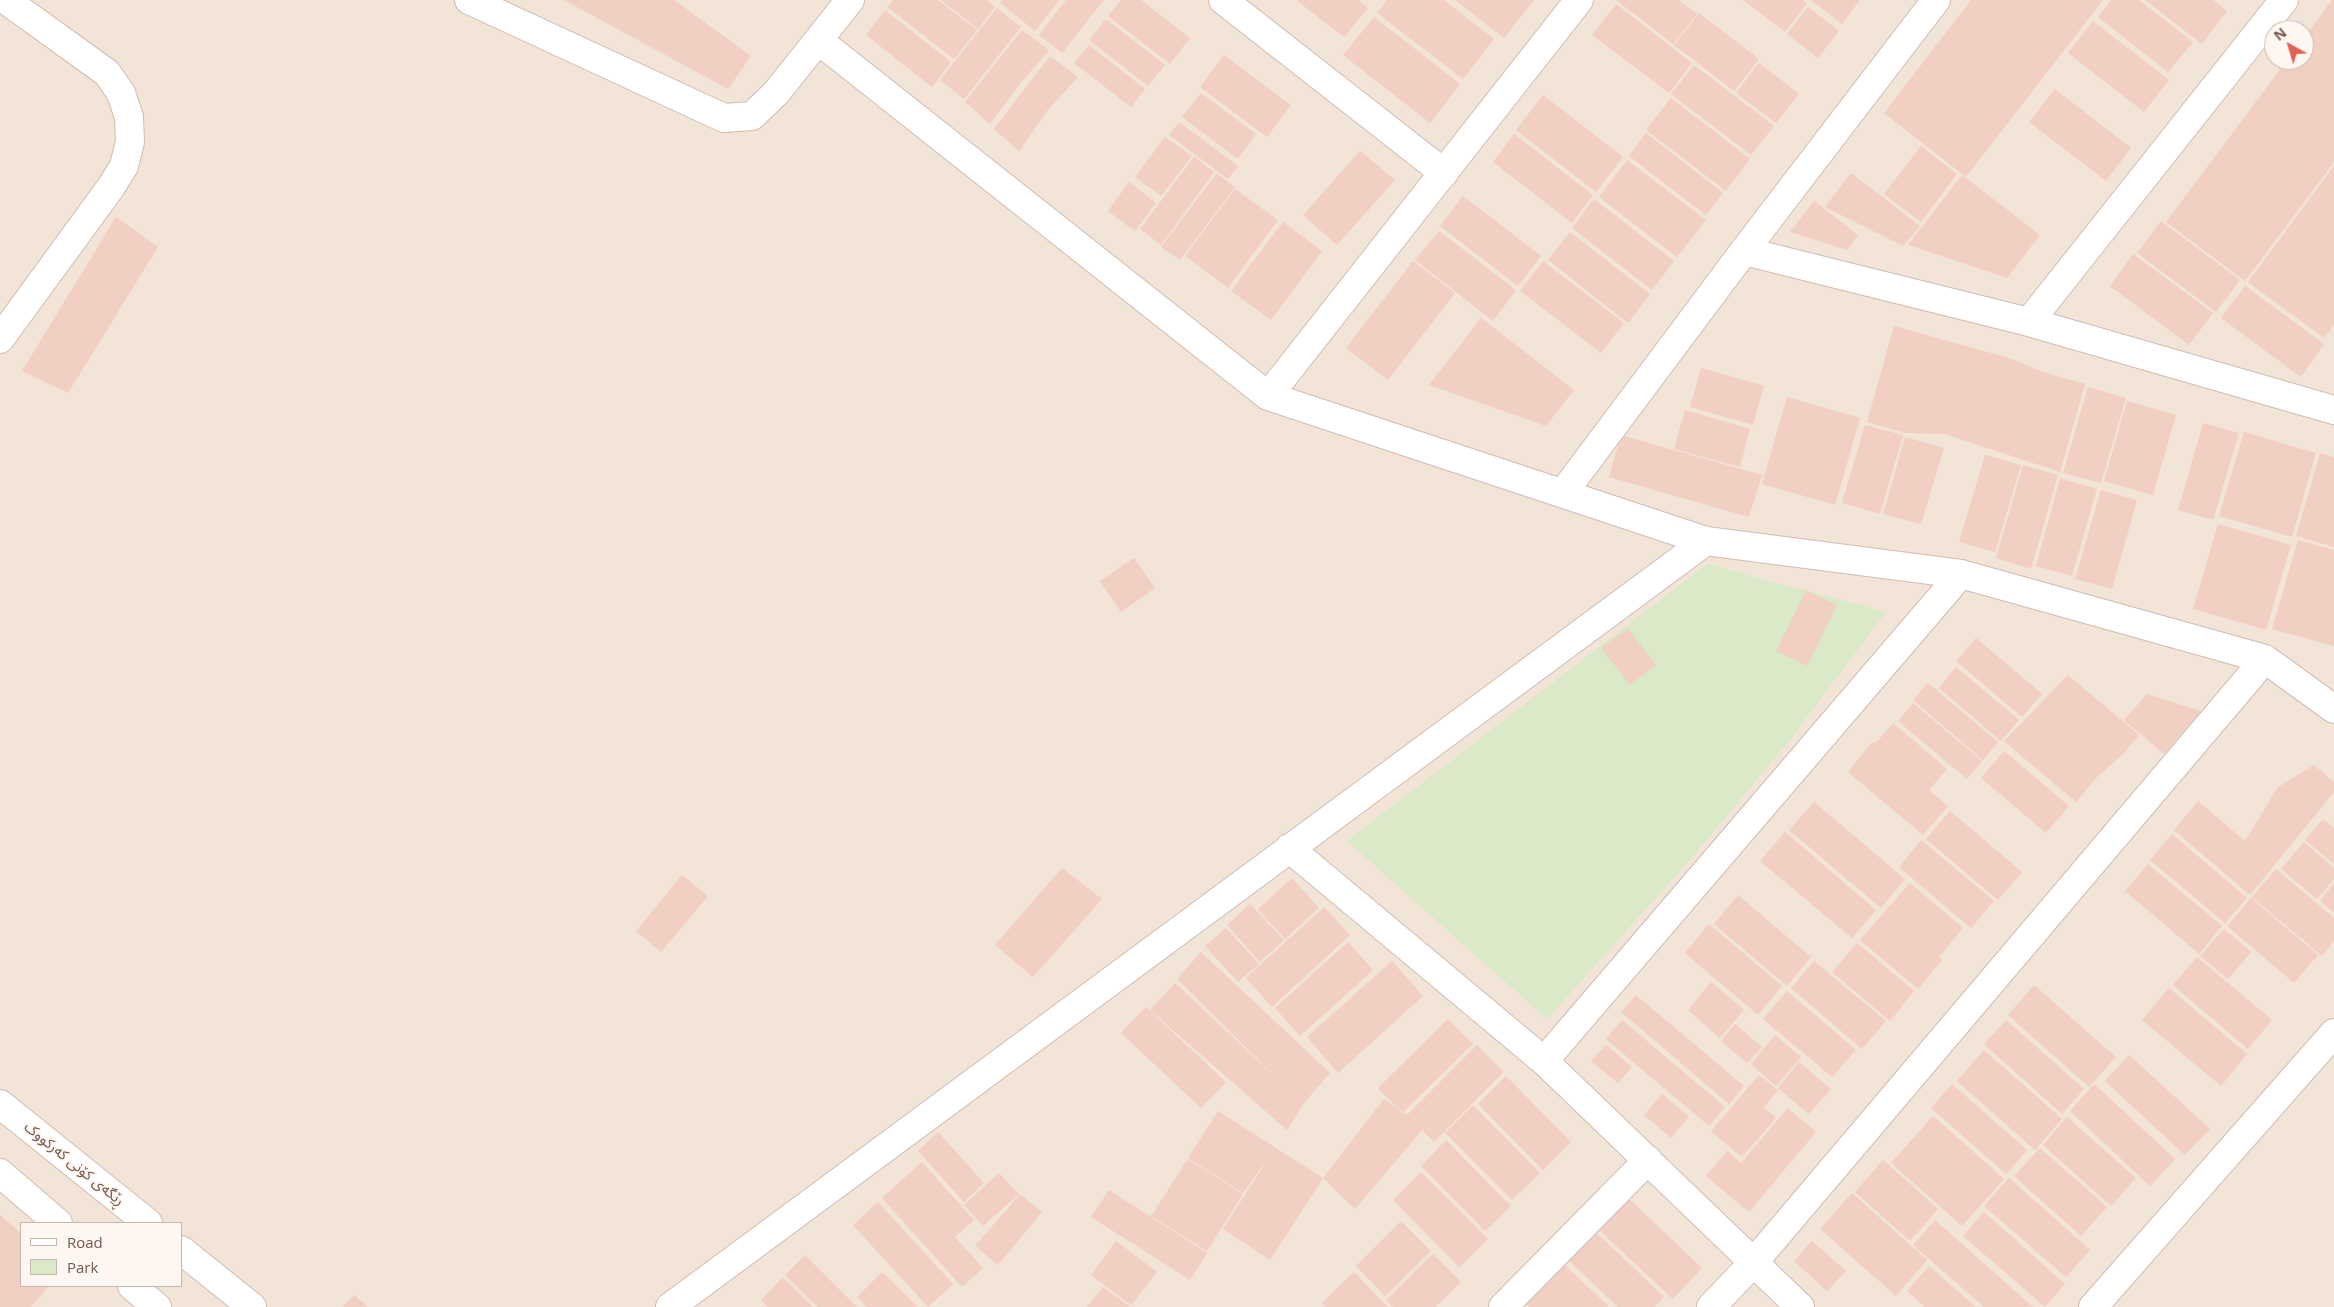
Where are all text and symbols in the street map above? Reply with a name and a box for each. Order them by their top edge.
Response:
north arrow [2264,20,2314,70]
text: N [2269,23,2290,45]
street label: ڕێگەی کۆنی کەرکووک [20,1118,128,1210]
legend [20,1222,182,1287]
text: Road [67,1232,103,1252]
text: Park [67,1257,98,1277]

